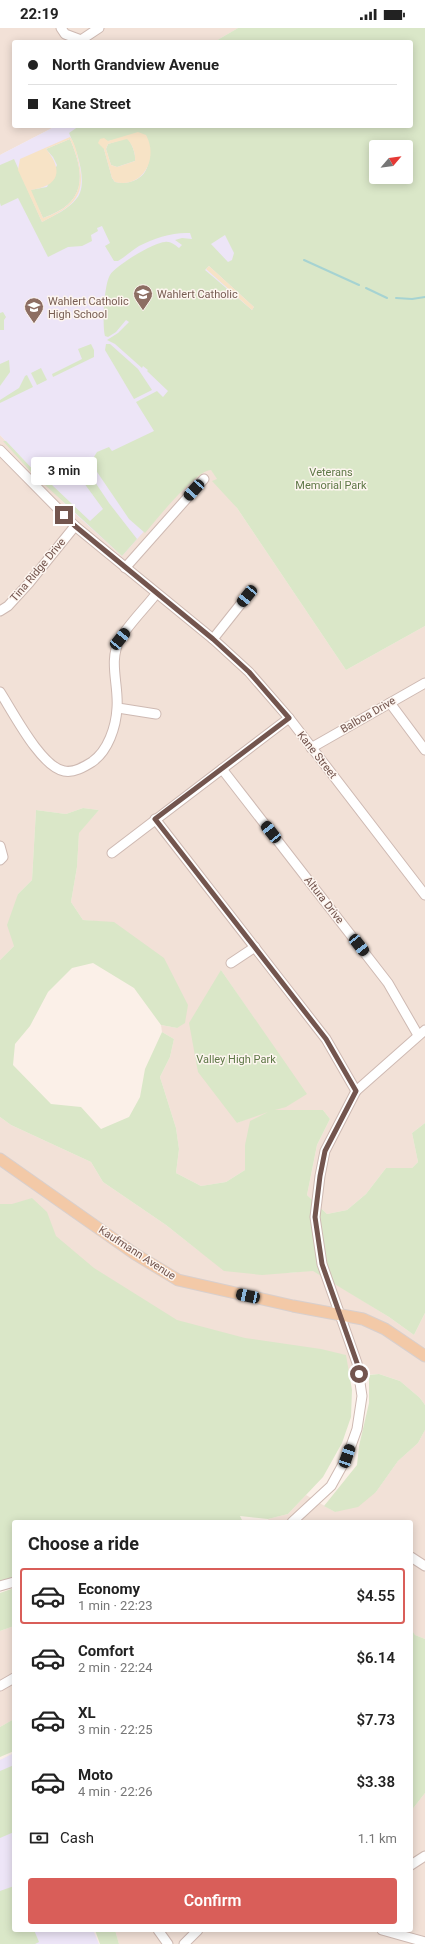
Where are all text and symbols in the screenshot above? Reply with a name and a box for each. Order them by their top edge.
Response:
text: 22:19 [20,5,59,23]
text: North Grandview Avenue [52,56,219,74]
text: Kane Street [52,95,131,113]
north arrow [369,140,413,184]
map controls [369,140,413,184]
school or university icon: Wahlert Catholic [132,283,154,311]
place label: Wahlert Catholic [157,288,238,301]
place label: Wahlert Catholic High School [48,295,129,321]
school or university icon: Wahlert Catholic High School [23,296,45,324]
callout: 3 min [31,457,97,485]
text: 3 min [48,463,80,478]
park label: Veterans Memorial Park [295,466,367,492]
car [182,477,206,503]
route end [55,506,73,524]
street label: Tina Ridge Drive [8,535,69,604]
car [235,583,259,609]
car [108,626,132,652]
street label: Balboa Drive [338,694,398,736]
street label: Kane Street [294,729,340,782]
car [259,819,283,845]
street label: Altura Drive [301,874,347,926]
car [347,932,371,958]
park label: Valley High Park [196,1053,276,1066]
street label: Kaufmann Avenue [96,1223,178,1283]
car [235,1288,261,1304]
route start [350,1365,368,1383]
car [337,1443,357,1469]
text: Choose a ride [28,1533,139,1554]
icon: car [30,1578,66,1614]
text: Economy [78,1580,140,1598]
text: $4.55 [356,1587,395,1605]
text: 1 min · 22:23 [78,1598,153,1613]
icon: car [30,1640,66,1676]
text: Comfort [78,1642,134,1660]
text: $6.14 [356,1649,395,1667]
text: 2 min · 22:24 [78,1660,153,1675]
icon: car [30,1702,66,1738]
text: XL [78,1704,96,1722]
text: $7.73 [356,1711,395,1729]
text: 3 min · 22:25 [78,1722,153,1737]
icon: car [30,1764,66,1800]
text: Moto [78,1766,113,1784]
text: $3.38 [356,1773,395,1791]
text: 4 min · 22:26 [78,1784,153,1799]
icon: cash [28,1827,50,1849]
text: Cash [60,1829,94,1847]
text: 1.1 km [358,1831,397,1846]
button: Confirm [28,1878,397,1924]

